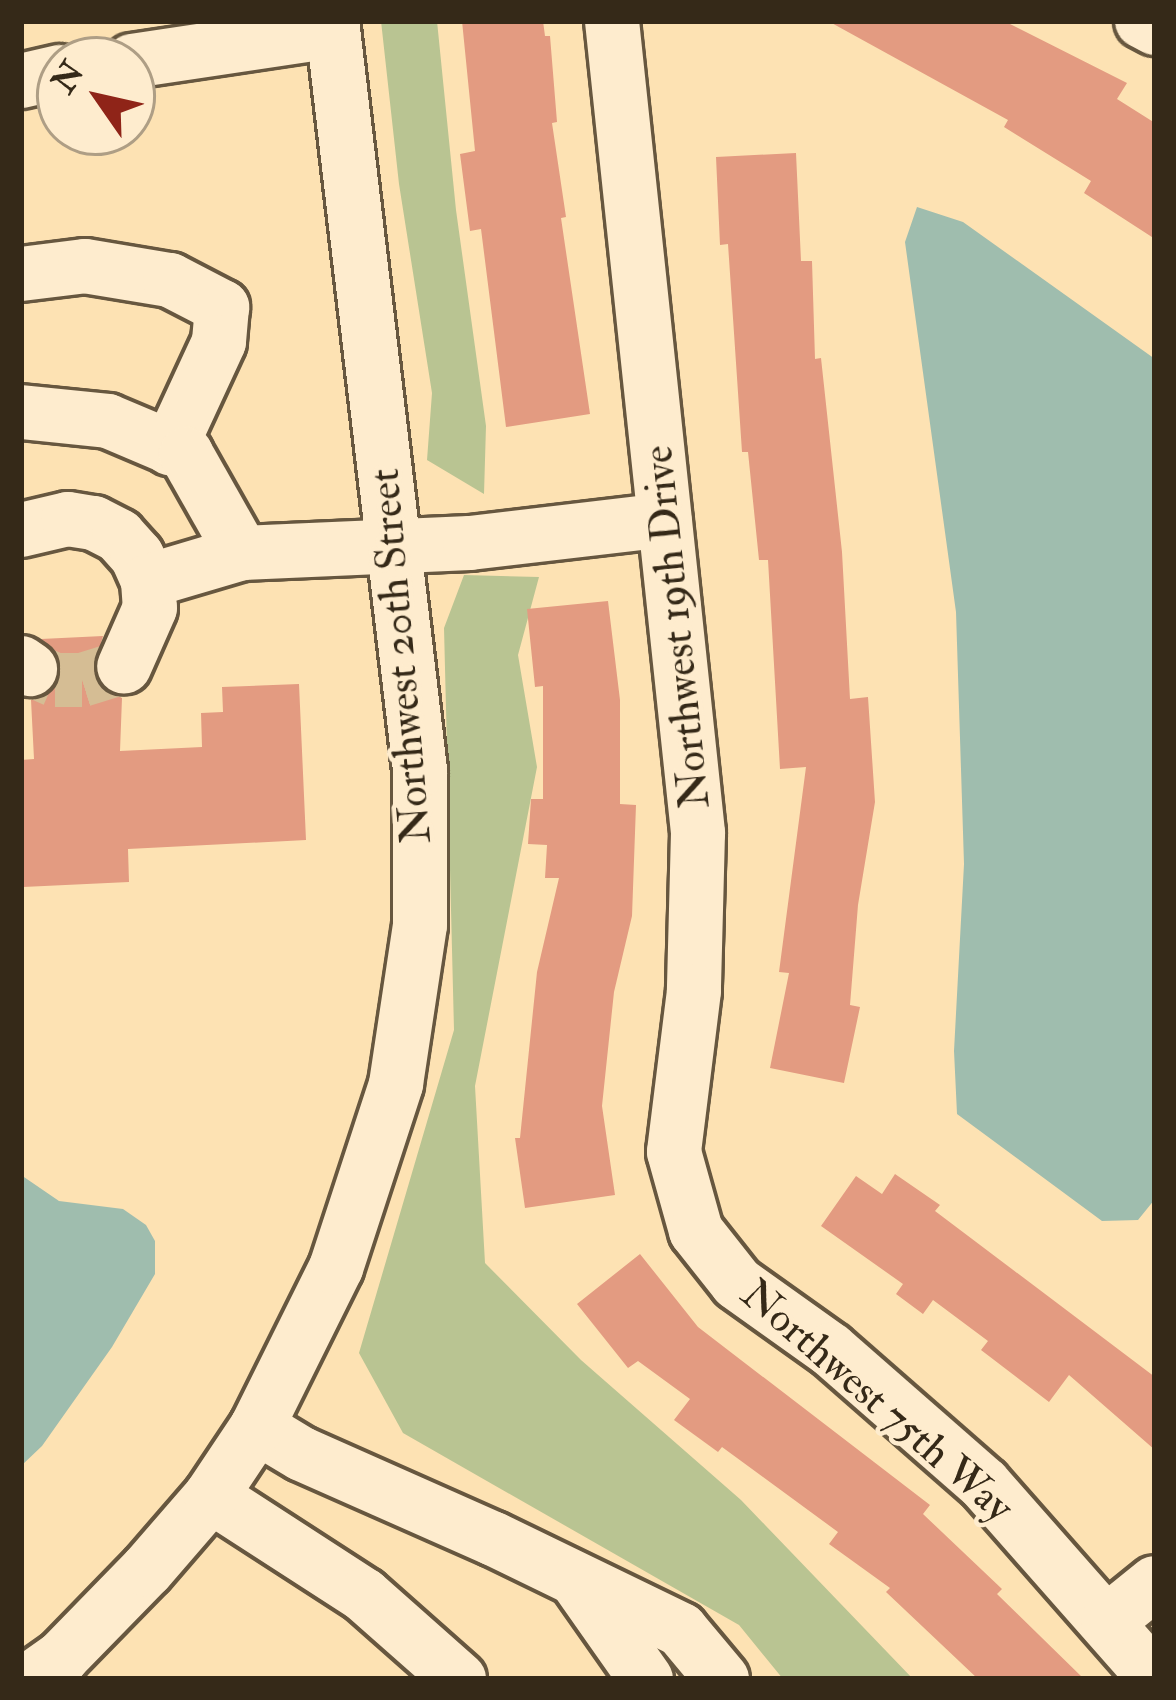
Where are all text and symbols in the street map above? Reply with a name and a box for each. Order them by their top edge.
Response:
north arrow [36,36,156,156]
text: N [43,54,93,101]
street label: Northwest 19th Drive [633,443,721,811]
street label: Northwest 20th Street [360,466,442,846]
street label: Northwest 75th Way [731,1269,1023,1533]

